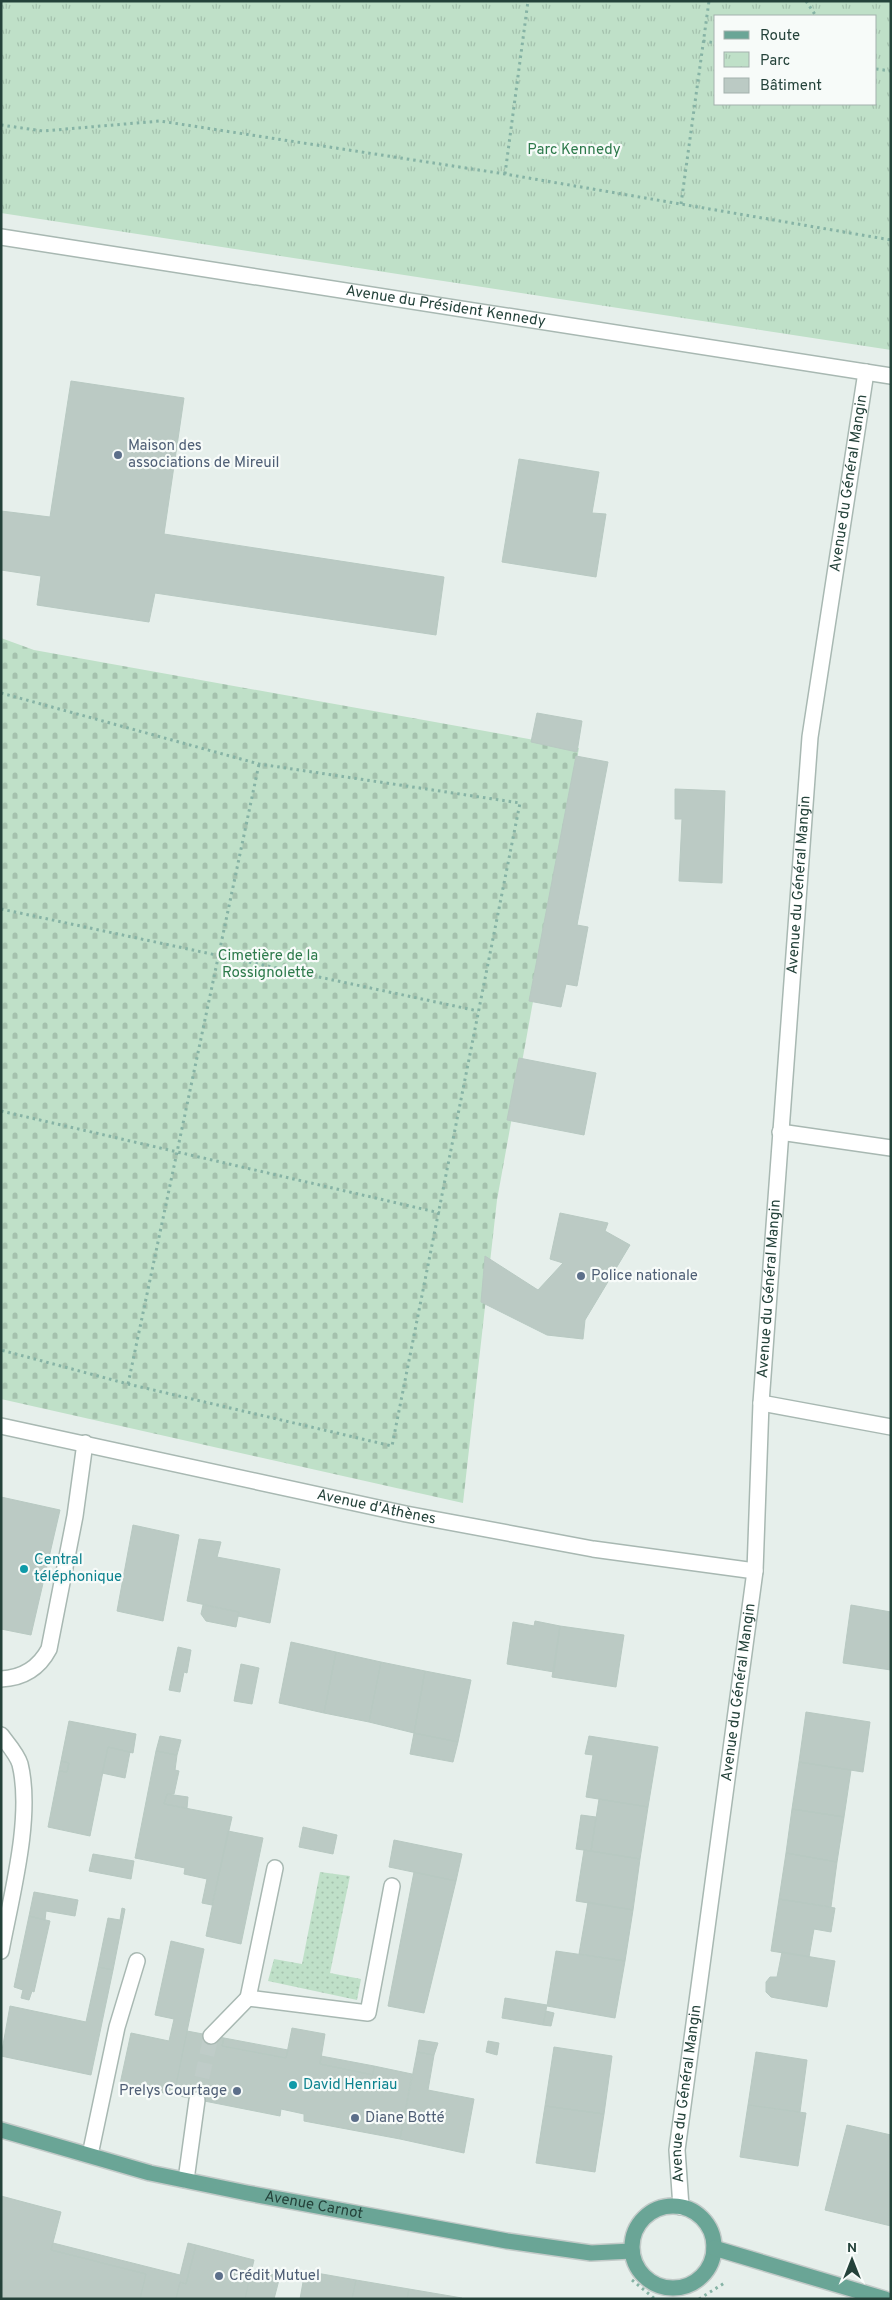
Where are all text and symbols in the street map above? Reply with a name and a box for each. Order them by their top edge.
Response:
legend [714,15,877,105]
text: Route [760,27,800,46]
text: Parc [760,52,790,71]
text: Bâtiment [760,77,822,96]
park label: Parc Kennedy [527,141,621,160]
street label: Avenue du Président Kennedy [344,281,547,331]
street label: Avenue du Général Mangin [826,393,872,573]
place label: Maison des associations de Mireuil [128,437,279,473]
marker: Maison des associations de Mireuil [112,449,124,461]
street label: Avenue du Général Mangin [783,795,815,975]
park label: Cimetière de la Rossignolette [218,947,318,983]
street label: Avenue du Général Mangin [753,1199,785,1379]
place label: Police nationale [591,1267,698,1286]
marker: Police nationale [575,1270,587,1282]
street label: Avenue d'Athènes [315,1485,437,1529]
place label: Central téléphonique [34,1551,122,1587]
marker: Central téléphonique [18,1563,30,1575]
street label: Avenue du Général Mangin [717,1602,760,1782]
street label: Avenue du Général Mangin [667,2004,706,2183]
place label: David Henriau [303,2076,398,2095]
marker: David Henriau [287,2079,299,2091]
place label: Prelys Courtage [119,2082,227,2101]
marker: Prelys Courtage [231,2085,243,2097]
place label: Diane Botté [365,2109,445,2128]
marker: Diane Botté [349,2112,361,2124]
street label: Avenue Carnot [263,2187,365,2224]
north arrow [827,2235,877,2285]
text: N [847,2240,857,2257]
place label: Crédit Mutuel [229,2267,320,2286]
marker: Crédit Mutuel [213,2270,225,2282]

